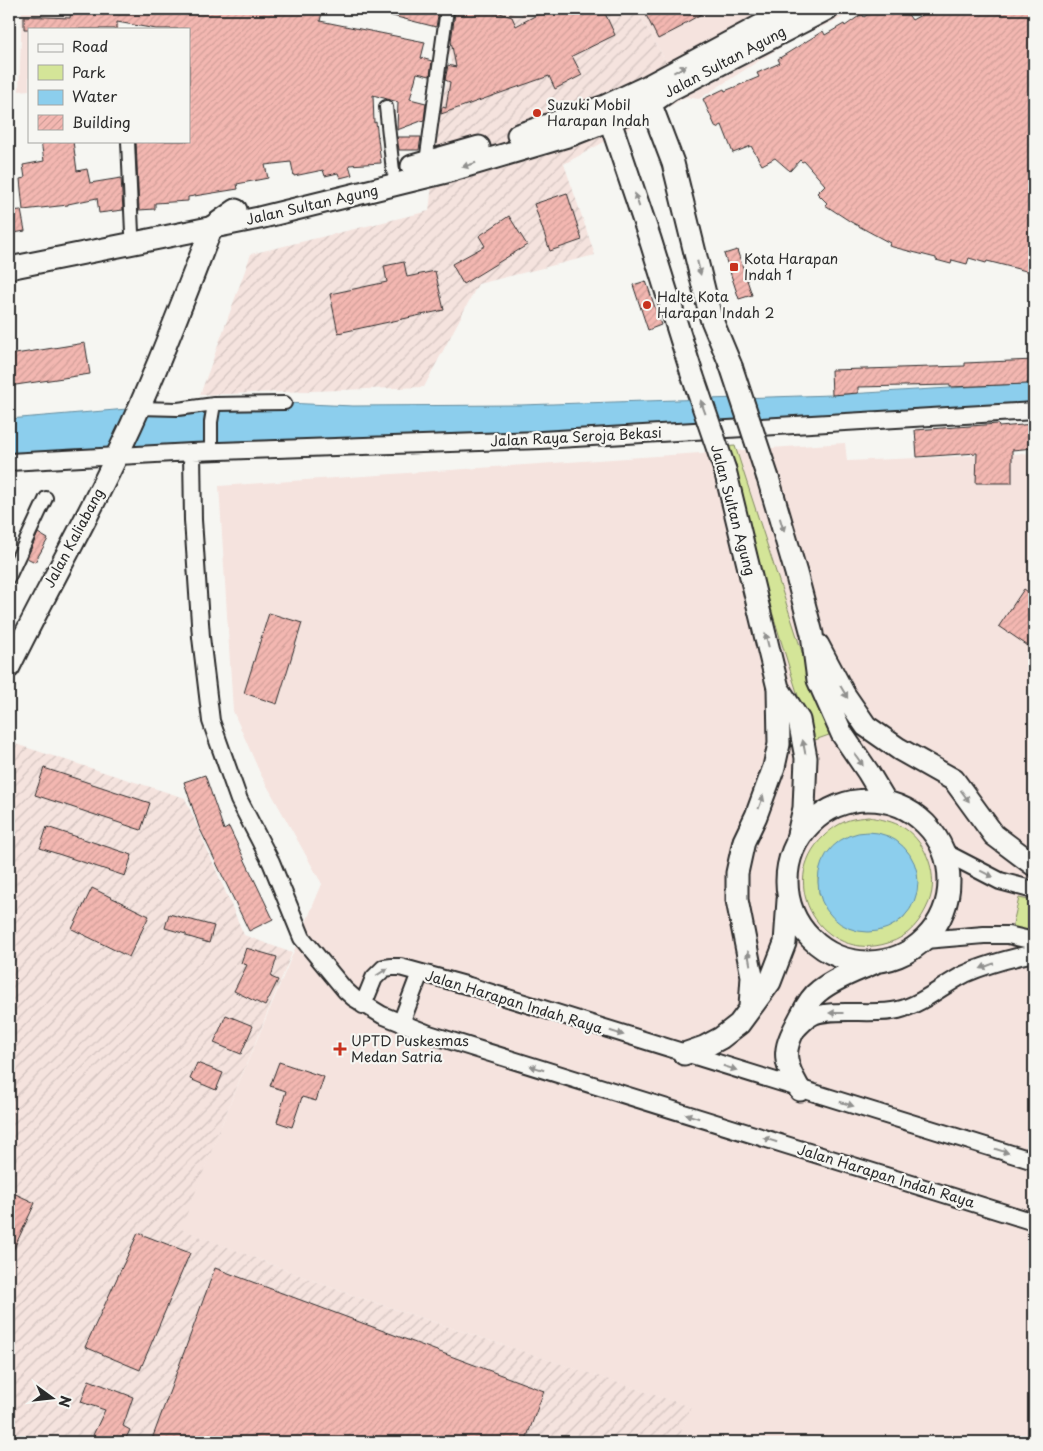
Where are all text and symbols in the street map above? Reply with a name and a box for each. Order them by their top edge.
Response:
street label: Jalan Sultan Agung [660,21,789,103]
legend [28,28,190,142]
text: Road [72,34,108,57]
text: Park [72,60,106,83]
one-way arrow [673,64,686,73]
text: Water [72,84,117,107]
place label: Suzuki Mobil Harapan Indah [547,94,650,131]
marker: Suzuki Mobil Harapan Indah [531,107,543,119]
text: Building [72,110,131,133]
one-way arrow [462,161,477,169]
street label: Jalan Sultan Agung [244,179,380,230]
one-way arrow [633,192,641,207]
place label: Kota Harapan Indah 1 [744,248,838,285]
one-way arrow [695,261,703,276]
marker: Kota Harapan Indah 1 [728,261,740,273]
place label: Halte Kota Harapan Indah 2 [657,286,774,323]
marker: Halte Kota Harapan Indah 2 [641,299,653,311]
one-way arrow [699,399,707,414]
street label: Jalan Raya Seroja Bekasi [490,422,662,451]
street label: Jalan Sultan Agung [706,442,761,578]
street label: Jalan Kaliabang [38,484,109,591]
one-way arrow [778,517,786,532]
one-way arrow [762,633,770,648]
one-way arrow [839,686,848,699]
one-way arrow [800,739,808,754]
one-way arrow [854,753,864,767]
one-way arrow [960,789,970,803]
one-way arrow [757,794,765,809]
one-way arrow [980,870,994,878]
one-way arrow [744,950,752,966]
one-way arrow [980,963,995,970]
street label: Jalan Harapan Indah Raya [423,964,606,1039]
one-way arrow [375,967,389,976]
one-way arrow [828,1009,844,1017]
place label: UPTD Puskesmas Medan Satria [351,1030,469,1067]
one-way arrow [609,1030,624,1037]
marker: UPTD Puskesmas Medan Satria [333,1042,347,1056]
one-way arrow [529,1063,544,1071]
one-way arrow [723,1065,738,1073]
one-way arrow [839,1101,854,1109]
one-way arrow [684,1111,699,1119]
one-way arrow [763,1136,778,1143]
street label: Jalan Harapan Indah Raya [795,1138,978,1213]
one-way arrow [995,1148,1010,1156]
north arrow [28,1374,78,1424]
text: N [53,1393,77,1410]

